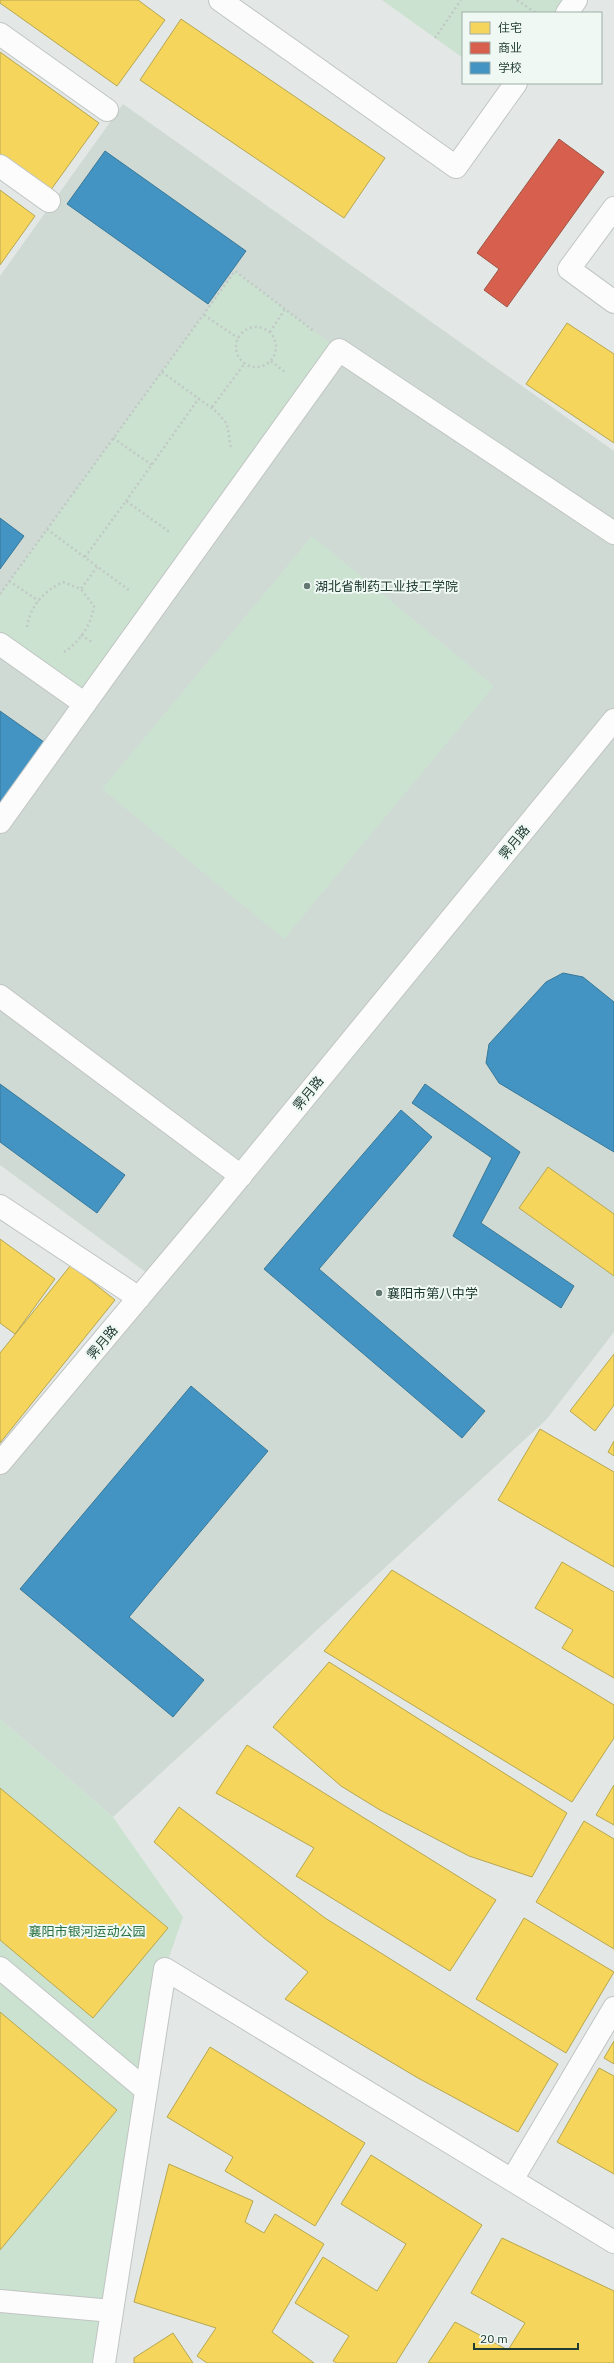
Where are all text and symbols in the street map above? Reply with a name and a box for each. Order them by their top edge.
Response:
legend [462,12,602,84]
text: 住宅 [498,20,522,35]
text: 商业 [498,40,522,55]
text: 学校 [498,60,522,75]
place label: 湖北省制药工业技工学院 [315,578,458,595]
marker: 湖北省制药工业技工学院 [302,581,312,591]
street label: 霁月路 [496,822,533,863]
street label: 霁月路 [290,1073,327,1114]
place label: 襄阳市第八中学 [387,1285,478,1302]
marker: 襄阳市第八中学 [374,1288,384,1298]
street label: 霁月路 [83,1322,121,1363]
park label: 襄阳市银河运动公园 [28,1923,146,1940]
scale bar [474,2325,578,2351]
text: 20 m [480,2331,508,2346]

